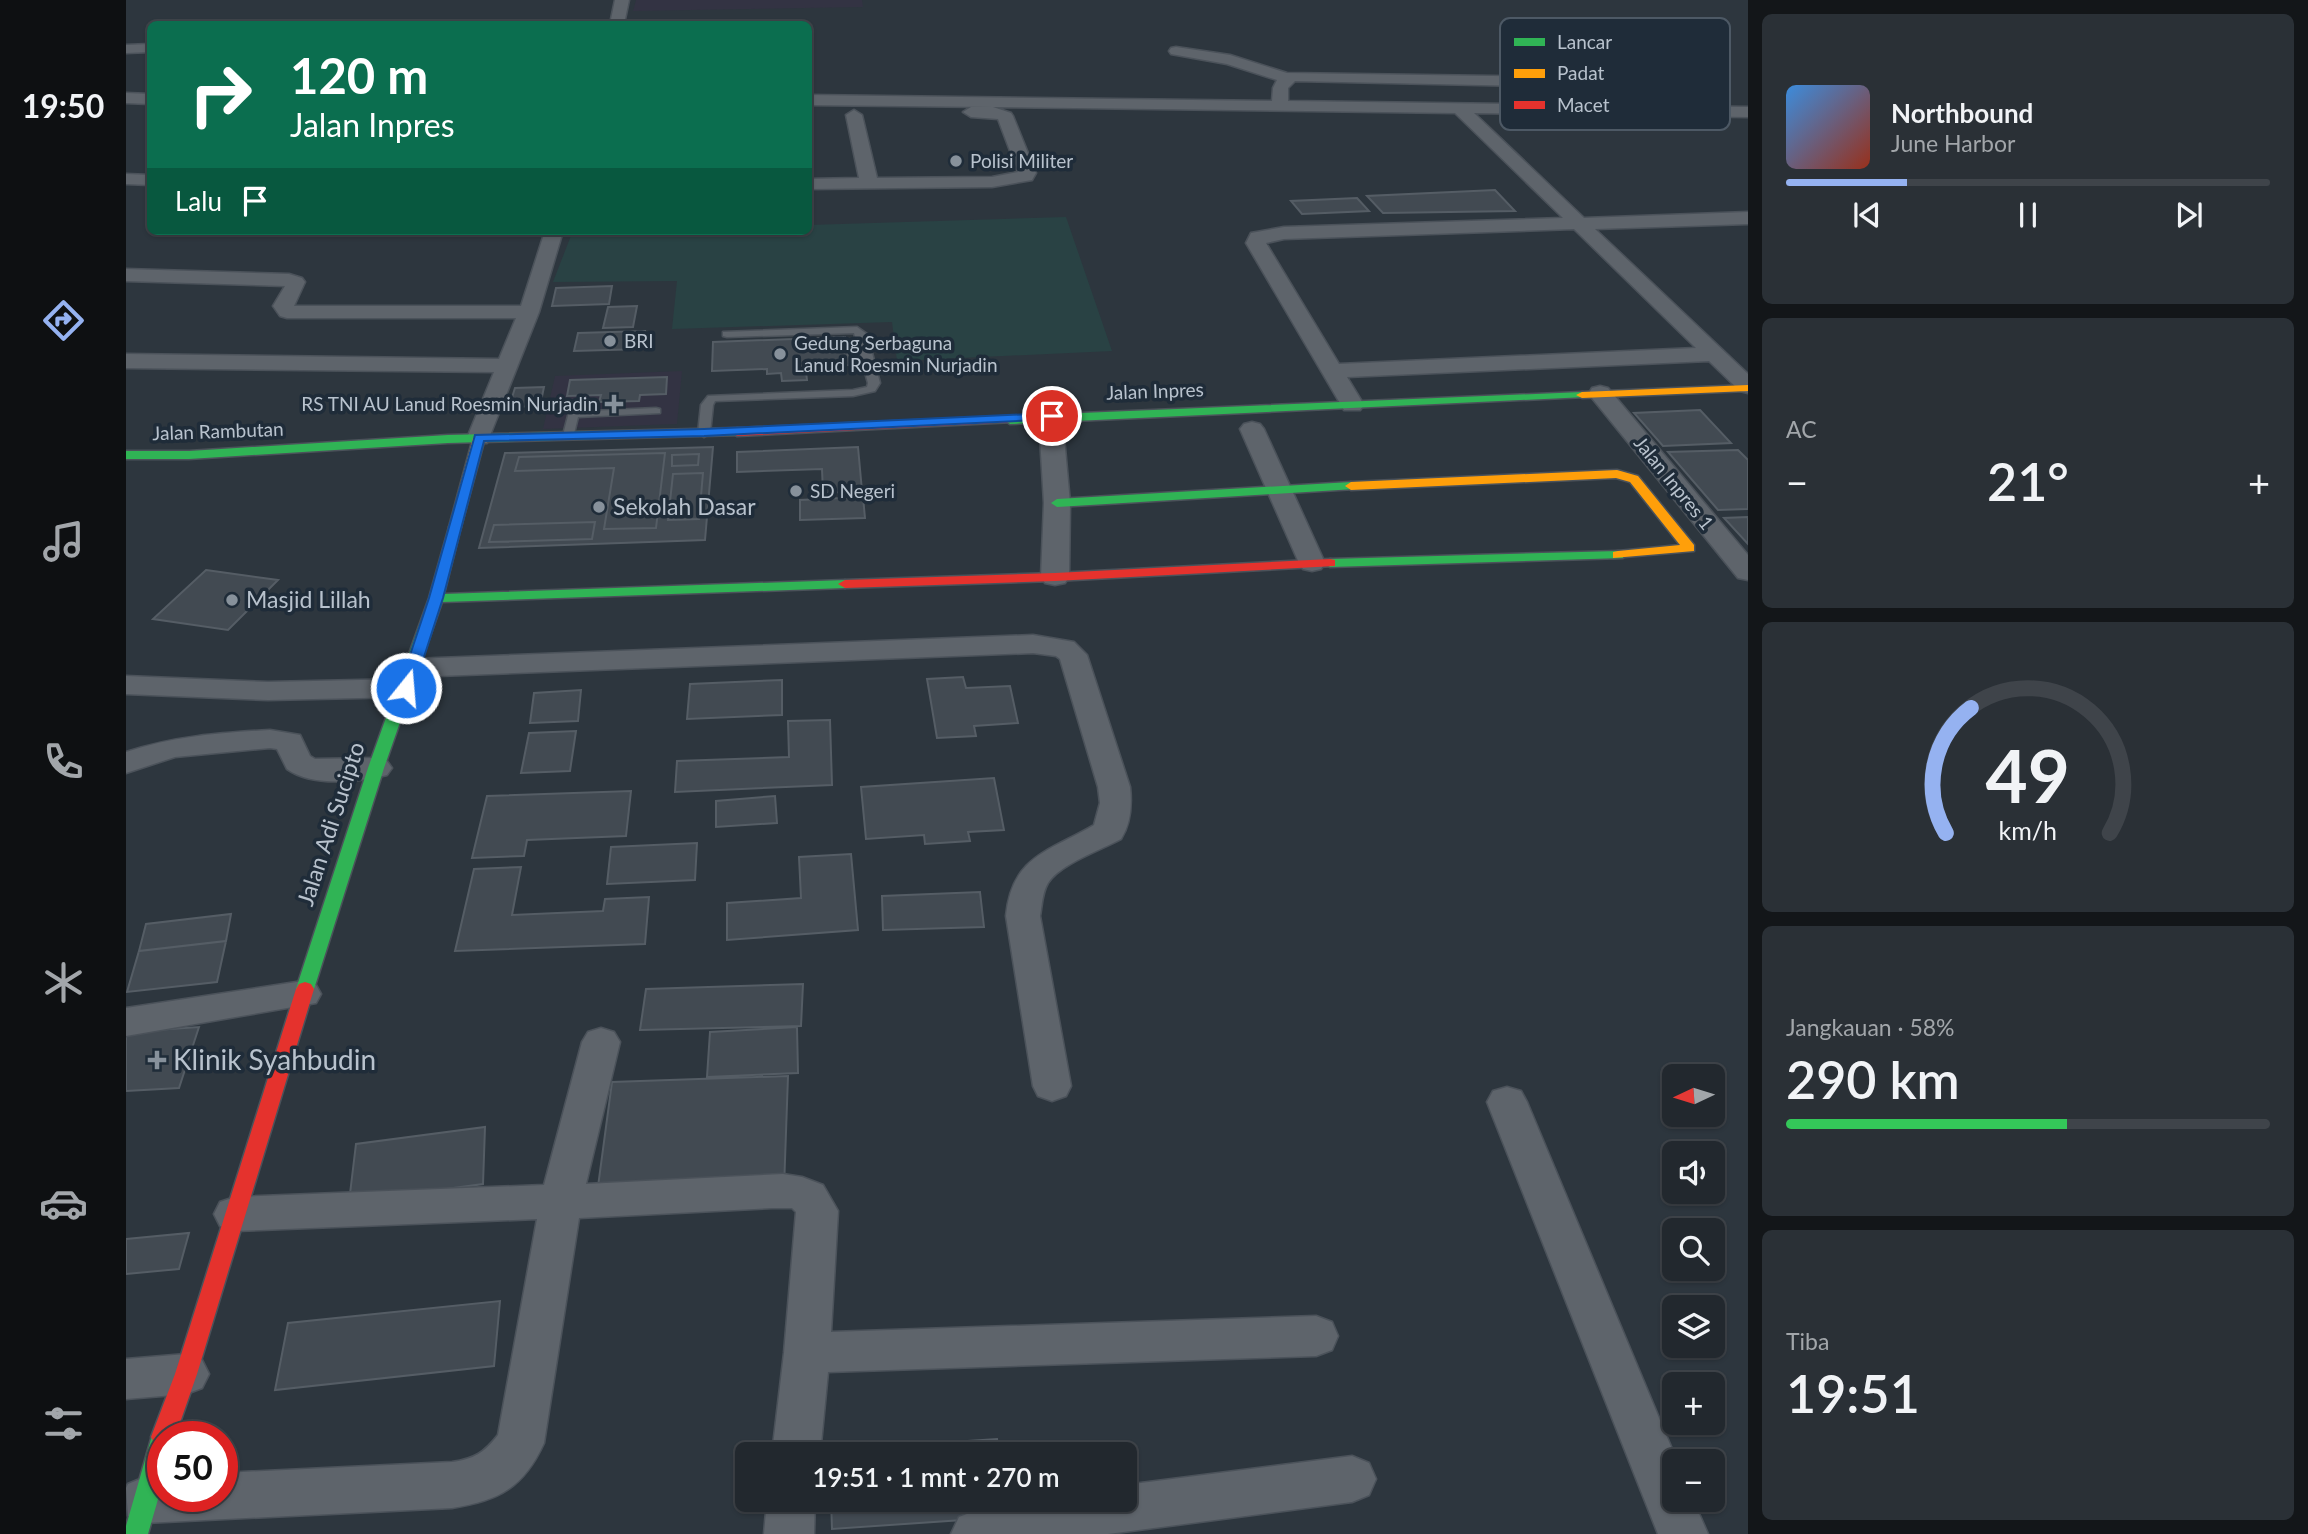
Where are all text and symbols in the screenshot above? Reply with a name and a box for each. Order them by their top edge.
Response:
legend [1500,18,1730,130]
text: Lancar [1557,30,1612,53]
text: 120 m [290,46,428,104]
icon: right [175,49,266,140]
text: Padat [1557,61,1605,84]
text: 19:50 [22,86,104,125]
text: Macet [1557,93,1610,116]
text: Northbound [1891,97,2033,129]
text: Jalan Inpres [290,105,455,144]
text: June Harbor [1891,129,2015,157]
place label: Polisi Militer [970,149,1073,172]
marker: Polisi Militer [948,153,964,169]
icon: arrive [236,182,274,220]
text: Lalu [175,185,222,217]
icon: previous [1848,196,1886,234]
icon: pause [2009,196,2047,234]
icon: next [2170,196,2208,234]
icon: directions [39,296,88,345]
place label: BRI [624,329,654,352]
place label: Gedung Serbaguna Lanud Roesmin Nurjadin [794,331,998,376]
marker: BRI [602,333,618,349]
marker: Gedung Serbaguna Lanud Roesmin Nurjadin [772,346,788,362]
street label: Jalan Inpres [1106,377,1204,404]
pin [1022,386,1082,446]
place label: RS TNI AU Lanud Roesmin Nurjadin [301,392,598,415]
marker: RS TNI AU Lanud Roesmin Nurjadin [604,394,624,414]
icon: arrive [1033,397,1071,435]
text: AC [1786,415,1817,443]
street label: Jalan Rambutan [152,417,284,444]
street label: Jalan Inpres 1 [1630,431,1719,534]
text: 21° [1987,450,2069,512]
text: − [1786,459,1808,505]
text: + [2248,459,2270,505]
place label: SD Negeri [810,479,895,502]
marker: SD Negeri [788,483,804,499]
place label: Sekolah Dasar [613,492,756,520]
marker: Sekolah Dasar [591,499,607,515]
icon: music [39,517,88,566]
place label: Masjid Lillah [246,585,371,613]
marker: Masjid Lillah [224,592,240,608]
position arrow [369,651,443,725]
text: 49 [1986,731,2070,819]
icon: phone [39,737,88,786]
street label: Jalan Adi Sucipto [290,738,370,909]
text: km/h [1999,815,2057,845]
icon: climate [39,958,88,1007]
text: Jangkauan · 58% [1786,1013,1955,1041]
place label: Klinik Syahbudin [173,1042,376,1076]
text: 290 km [1786,1048,1960,1110]
marker: Klinik Syahbudin [147,1050,167,1070]
north arrow [1662,1064,1726,1127]
map controls [1662,1064,1725,1512]
button: sound [1662,1141,1725,1204]
icon: car [39,1179,88,1228]
button: search [1662,1218,1725,1281]
button: layers [1662,1295,1725,1358]
text: Tiba [1786,1327,1829,1355]
text: 19:51 [1786,1362,1920,1424]
button: + [1662,1372,1725,1435]
icon: filters [39,1399,88,1448]
speed limit sign: 50 [147,1421,238,1512]
button: − [1662,1449,1725,1512]
text: 19:51 · 1 mnt · 270 m [812,1461,1060,1493]

